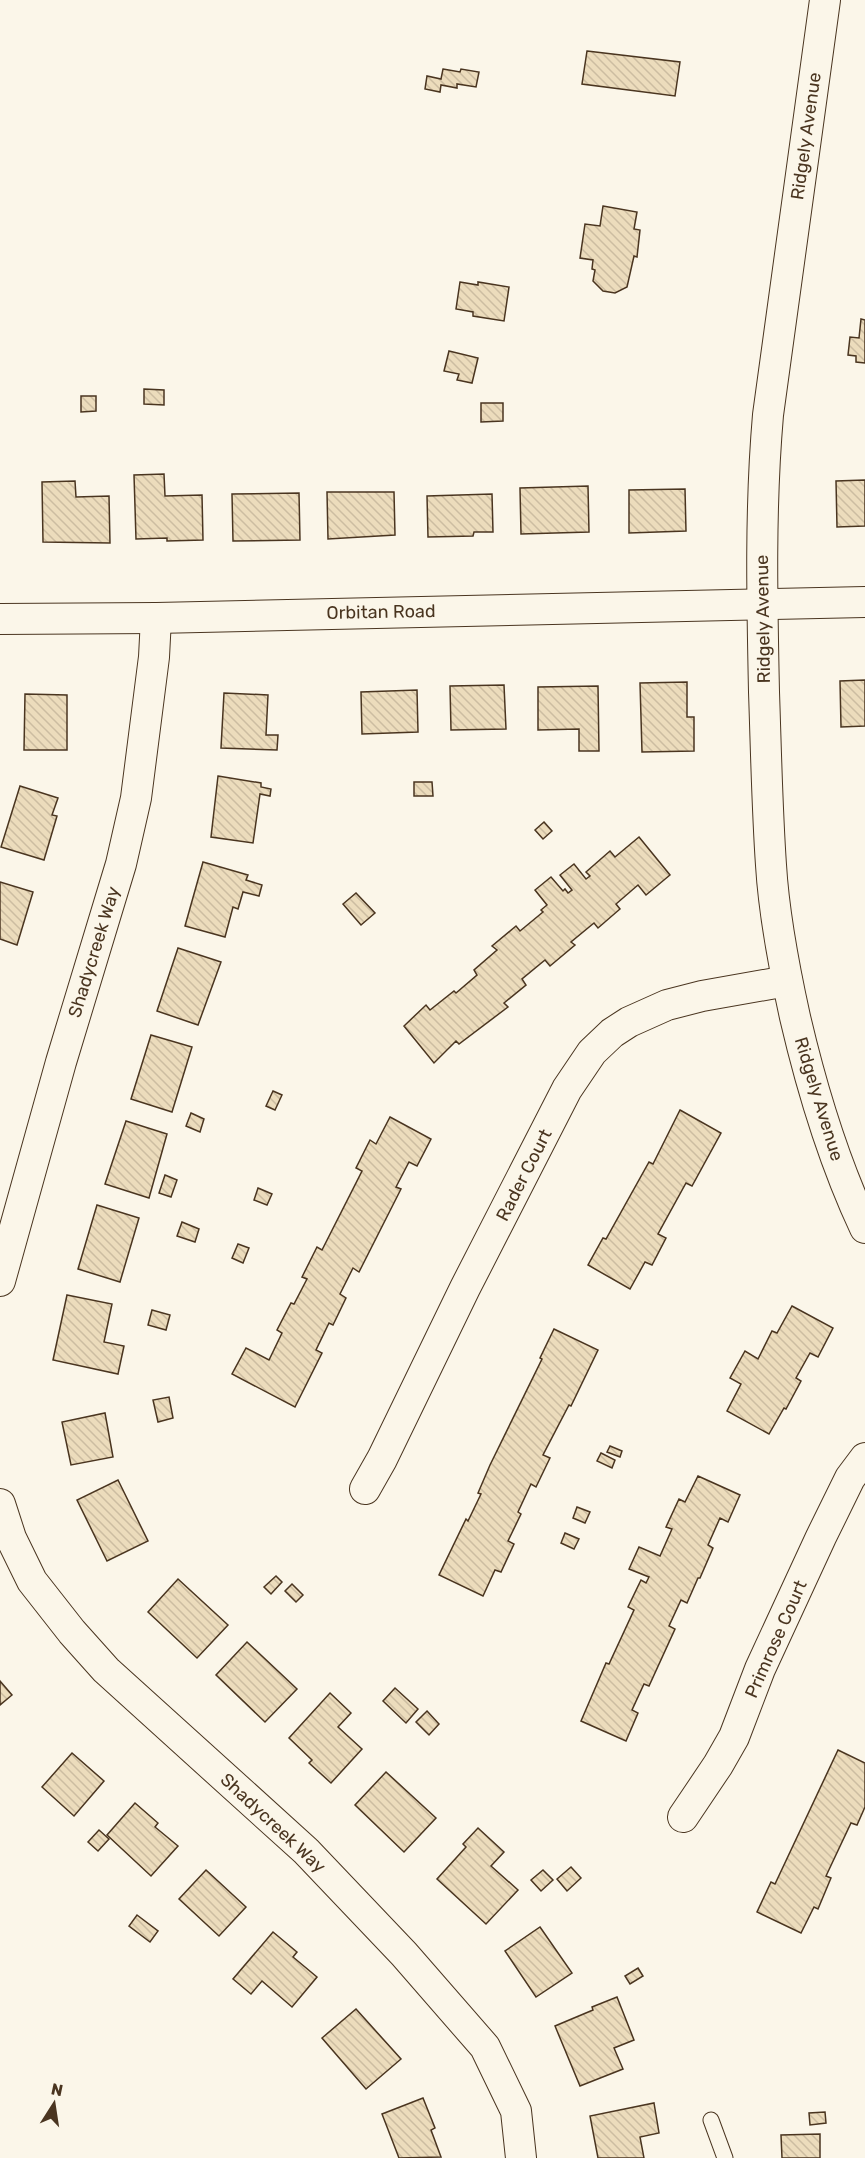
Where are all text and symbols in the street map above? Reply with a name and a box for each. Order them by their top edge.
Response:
street label: Ridgely Avenue [786,71,826,201]
street label: Ridgely Avenue [751,555,775,683]
street label: Orbitan Road [326,600,436,624]
street label: Shadycreek Way [64,884,124,1020]
street label: Ridgely Avenue [790,1034,848,1164]
street label: Rader Court [491,1125,557,1225]
street label: Primrose Court [740,1577,812,1701]
street label: Shadycreek Way [216,1769,330,1877]
north arrow [24,2074,84,2134]
text: N [49,2079,65,2100]

